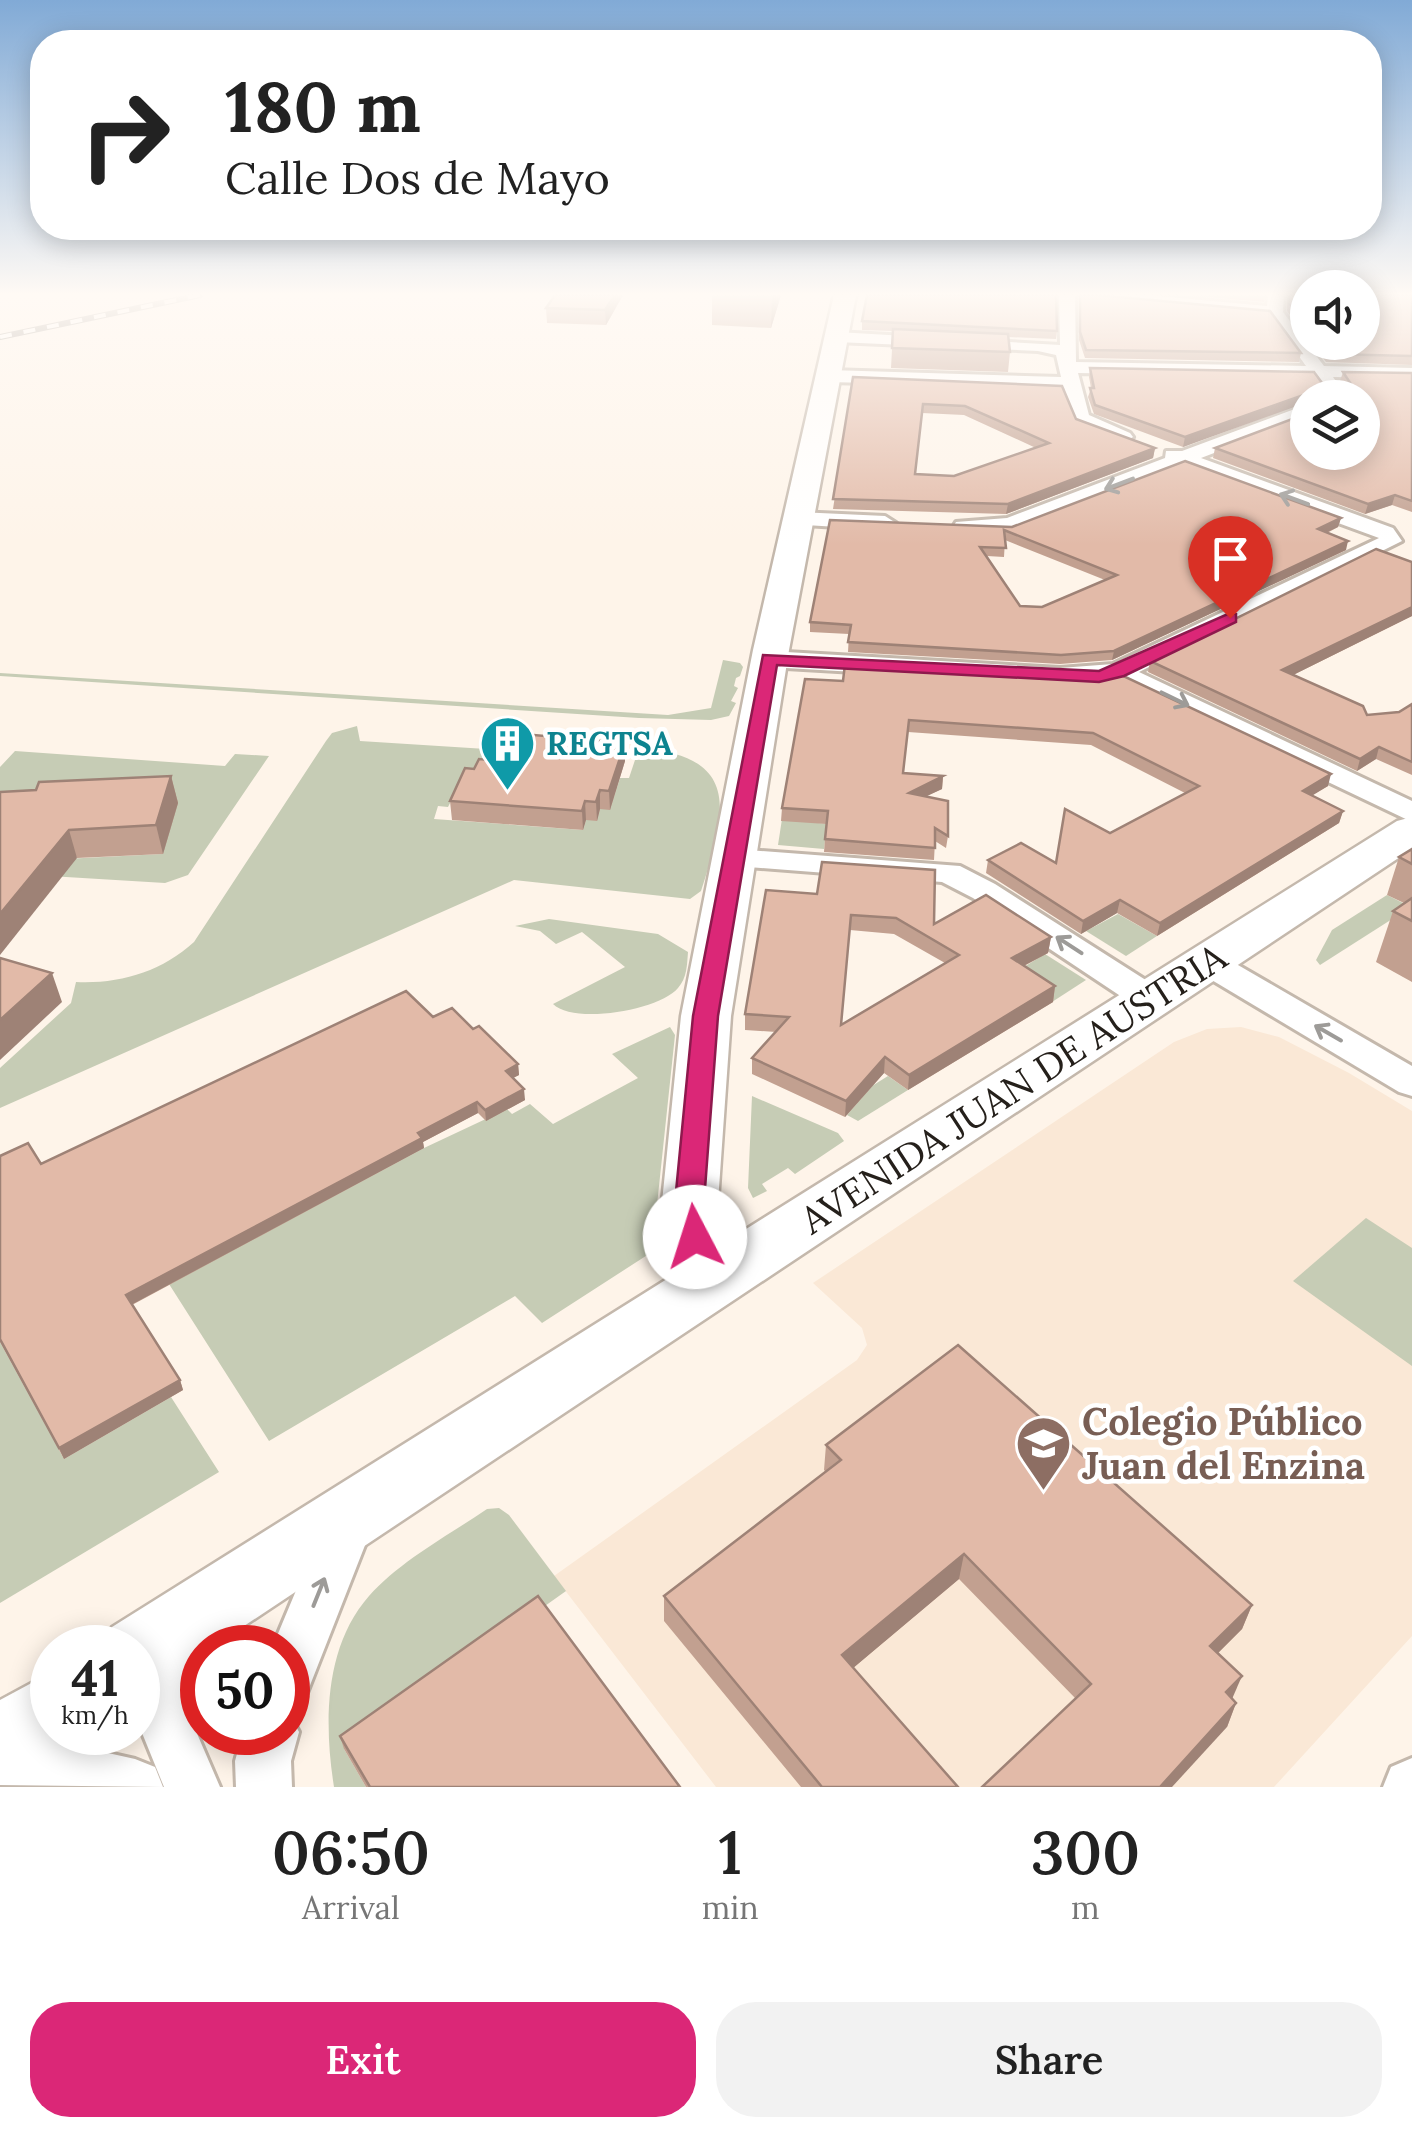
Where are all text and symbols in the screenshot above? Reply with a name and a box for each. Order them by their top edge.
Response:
text: 180 m [225,62,421,151]
icon: right [60,70,190,200]
text: Calle Dos de Mayo [225,149,610,206]
map controls [1290,270,1380,470]
button: sound [1290,270,1380,360]
button: layers [1290,380,1380,470]
one-way arrow [1104,476,1135,494]
one-way arrow [1279,489,1310,507]
pin [1188,516,1273,619]
icon: arrive [1203,531,1258,586]
one-way arrow [1159,691,1189,710]
building icon: REGTSA [477,713,537,792]
place label: REGTSA [546,723,674,764]
street label: AVENIDA JUAN DE AUSTRIA [790,932,1236,1244]
one-way arrow [1055,935,1083,956]
one-way arrow [1314,1023,1343,1043]
position arrow [643,1185,747,1289]
place label: Colegio Público Juan del Enzina [1082,1397,1365,1489]
school or university icon: Colegio Público Juan del Enzina [1013,1413,1073,1492]
one-way arrow [312,1578,330,1608]
speed limit sign: 50 [180,1625,310,1755]
text: 41 [71,1646,119,1710]
text: km/h [61,1699,129,1731]
text: 06:50 [272,1814,430,1890]
text: 1 [719,1814,742,1890]
text: 300 [1031,1814,1140,1890]
text: Arrival [302,1887,400,1928]
text: min [702,1887,759,1928]
text: m [1071,1887,1100,1928]
button: Exit [30,2002,696,2117]
button: Share [716,2002,1382,2117]

